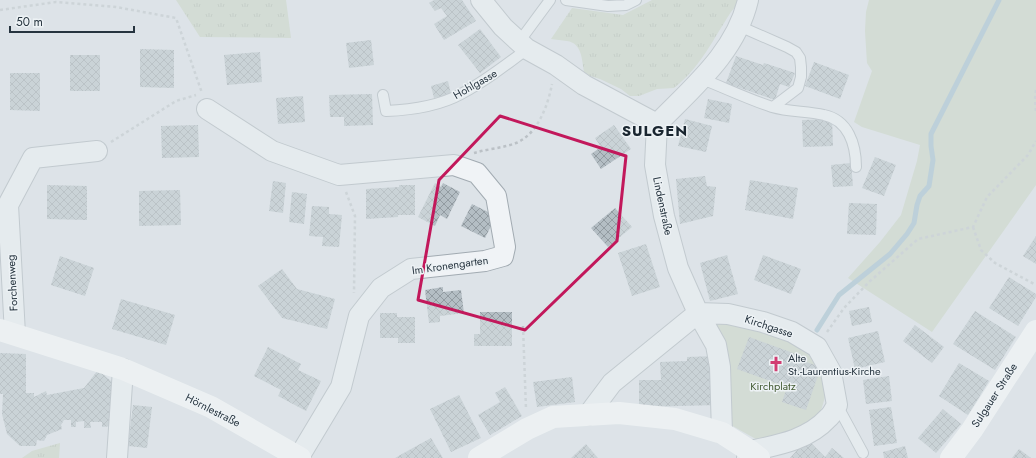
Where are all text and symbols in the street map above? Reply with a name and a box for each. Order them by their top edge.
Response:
scale bar [10,8,134,34]
text: 50 m [16,13,43,31]
street label: Hohlgasse [450,65,500,103]
district label: SULGEN [622,120,688,142]
street label: Lindenstraße [649,175,677,237]
street label: Im Kronengarten [411,252,489,278]
street label: Forchenweg [3,254,21,312]
street label: Kirchgasse [743,311,795,341]
place label: Alte St.-Laurentius-Kirche [788,350,881,379]
church icon: Alte St.-Laurentius-Kirche [767,355,785,373]
street label: Sulgauer Straße [967,359,1021,430]
park label: Kirchplatz [750,378,796,394]
street label: Hörnlestraße [183,389,243,431]

